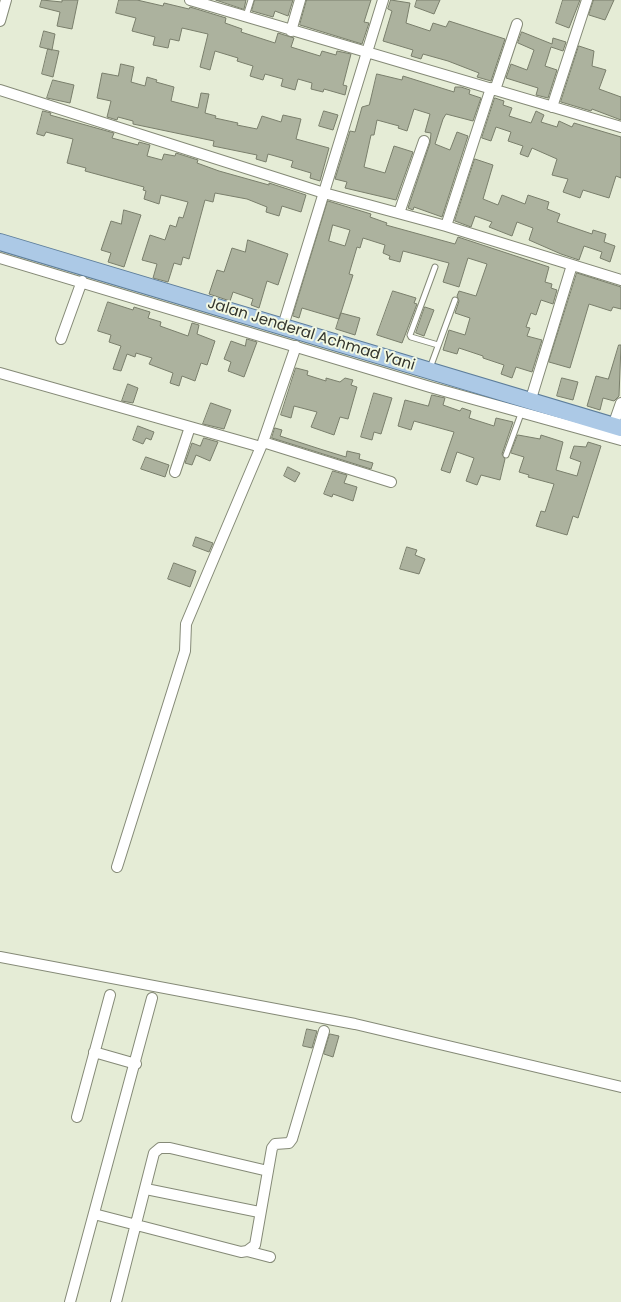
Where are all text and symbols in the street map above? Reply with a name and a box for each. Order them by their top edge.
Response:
street label: Jalan Jenderal Achmad Yani [205,295,417,375]

